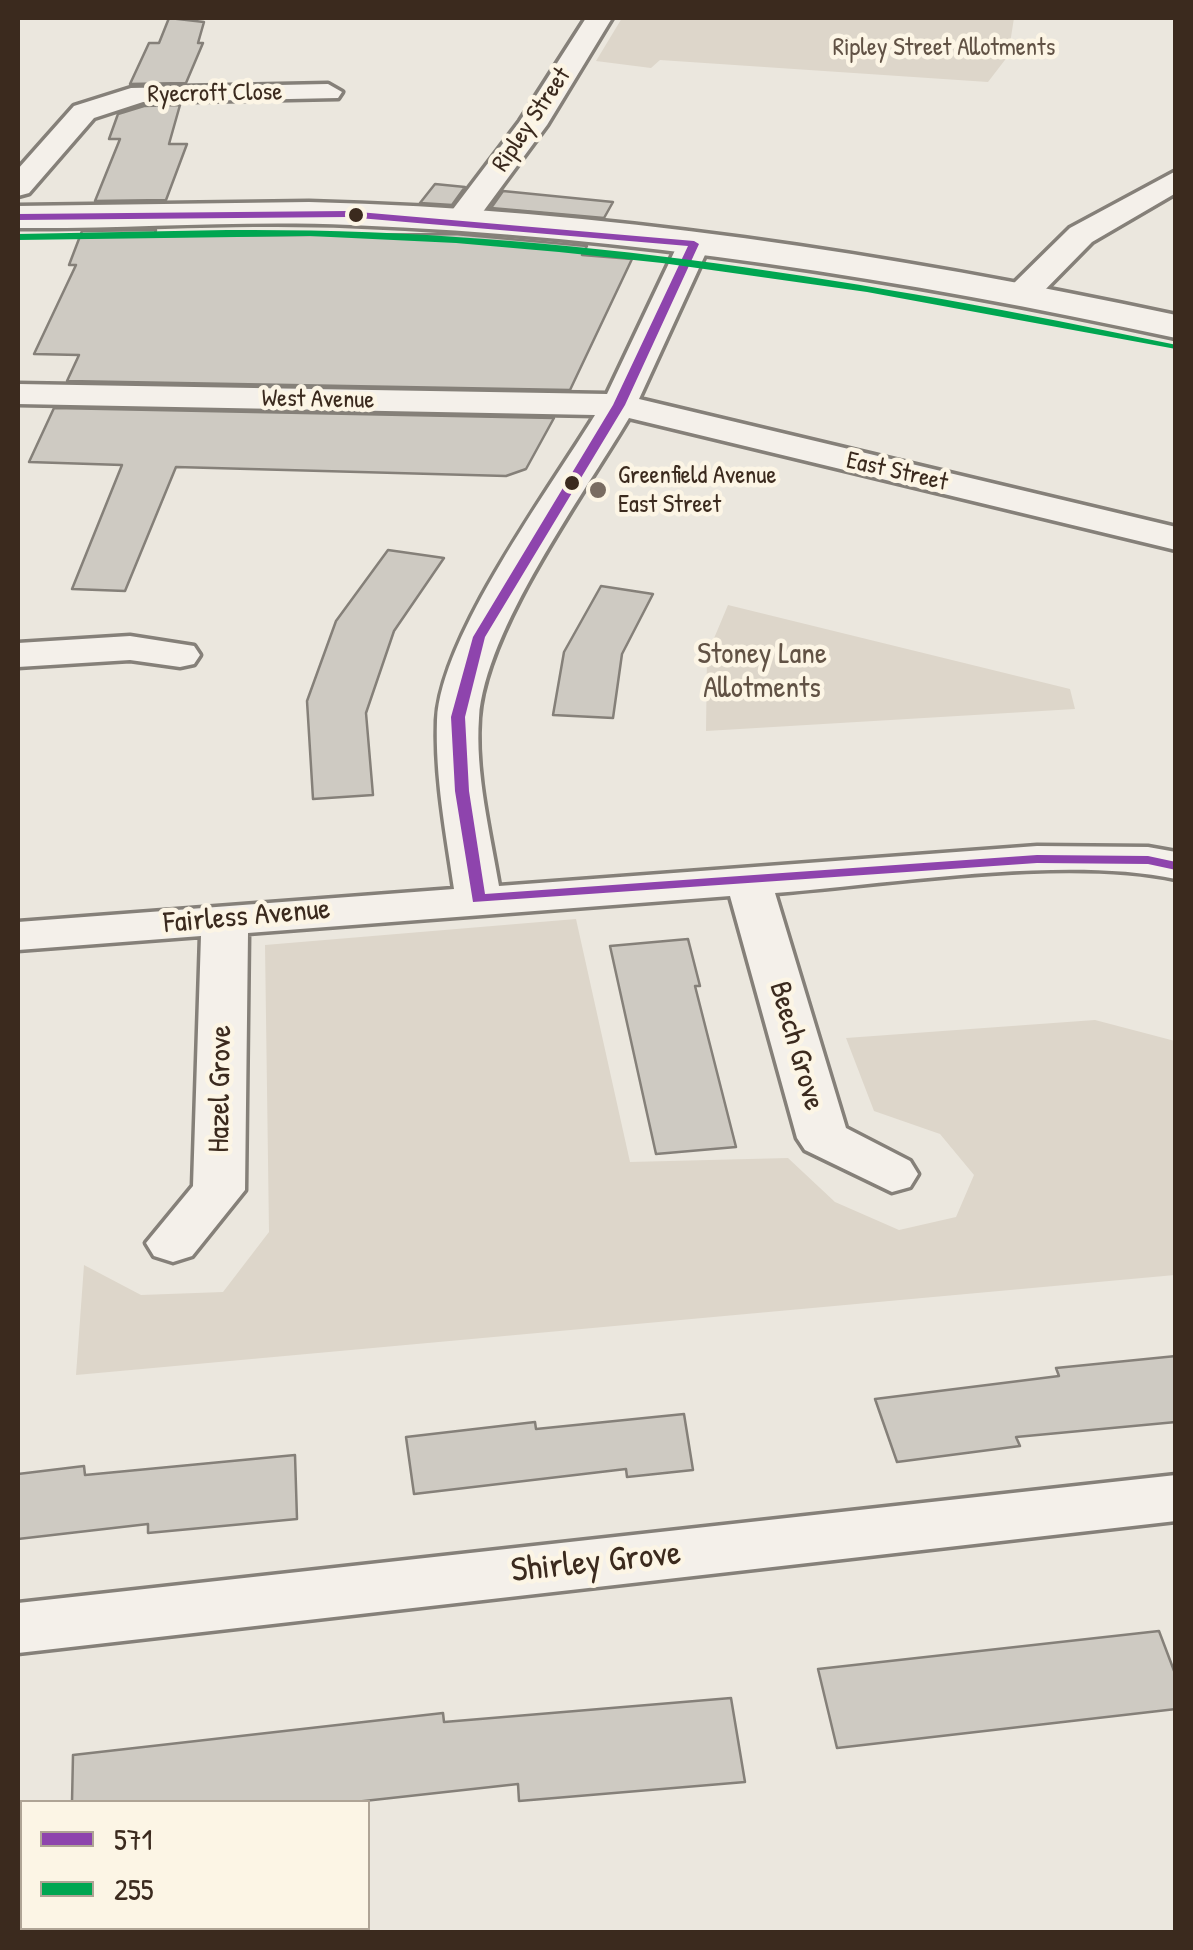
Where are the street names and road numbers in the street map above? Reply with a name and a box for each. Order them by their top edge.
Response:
street label: Ripley Street [486,62,578,178]
street label: Ryecroft Close [147,78,283,110]
street label: West Avenue [261,384,375,416]
street label: East Street [843,446,951,498]
street label: Fairless Avenue [162,892,332,942]
street label: Beech Grove [760,977,832,1115]
street label: Hazel Grove [202,1025,240,1153]
street label: Shirley Grove [509,1533,683,1593]

